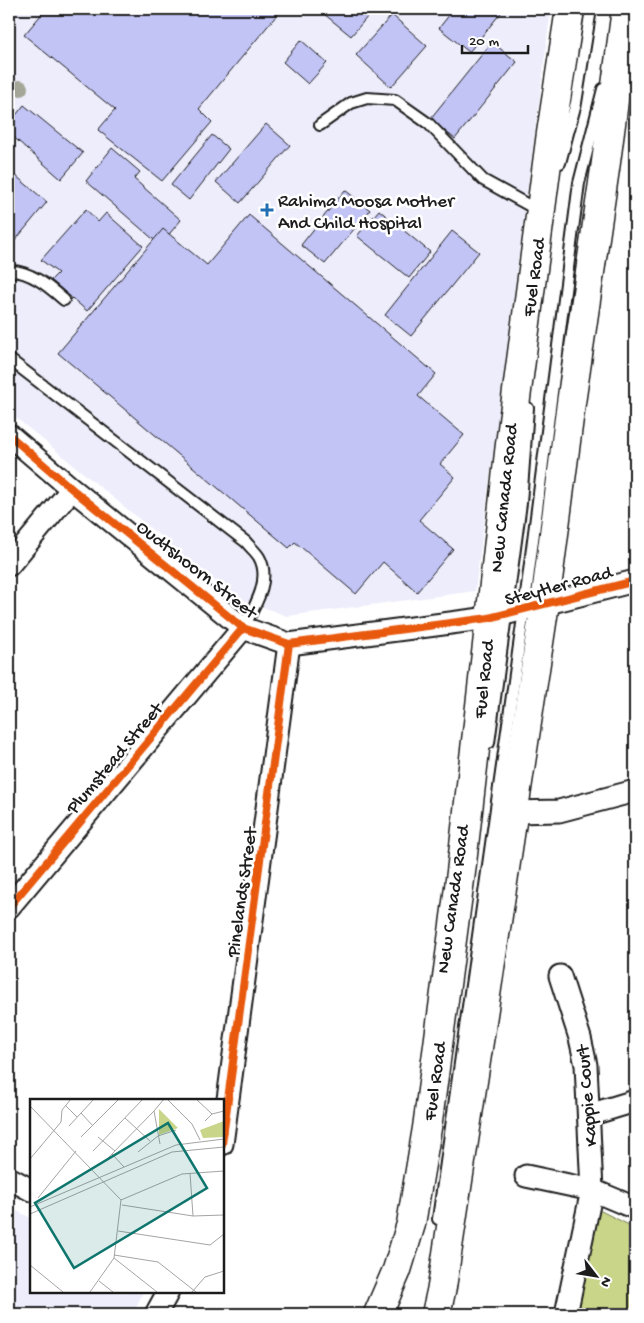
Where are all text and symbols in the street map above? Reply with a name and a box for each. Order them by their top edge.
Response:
scale bar [462,22,528,54]
text: 20 m [469,33,499,51]
place label: Rahima Moosa Mother And Child Hospital [278,191,456,236]
marker: Rahima Moosa Mother And Child Hospital [260,203,274,217]
street label: Fuel Road [518,235,553,319]
street label: New Canada Road [486,421,525,574]
street label: Oudtshoorn Street [131,516,263,626]
street label: Steytler Road [503,562,617,613]
street label: Fuel Road [470,637,501,721]
street label: Plumstead Street [62,697,170,820]
street label: New Canada Road [433,822,477,975]
street label: Pinelands Street [223,824,264,960]
street label: Fuel Road [419,1039,454,1123]
street label: Kappie Court [572,1042,604,1147]
inset map [30,1099,224,1293]
north arrow [572,1250,622,1300]
text: N [595,1273,615,1290]

